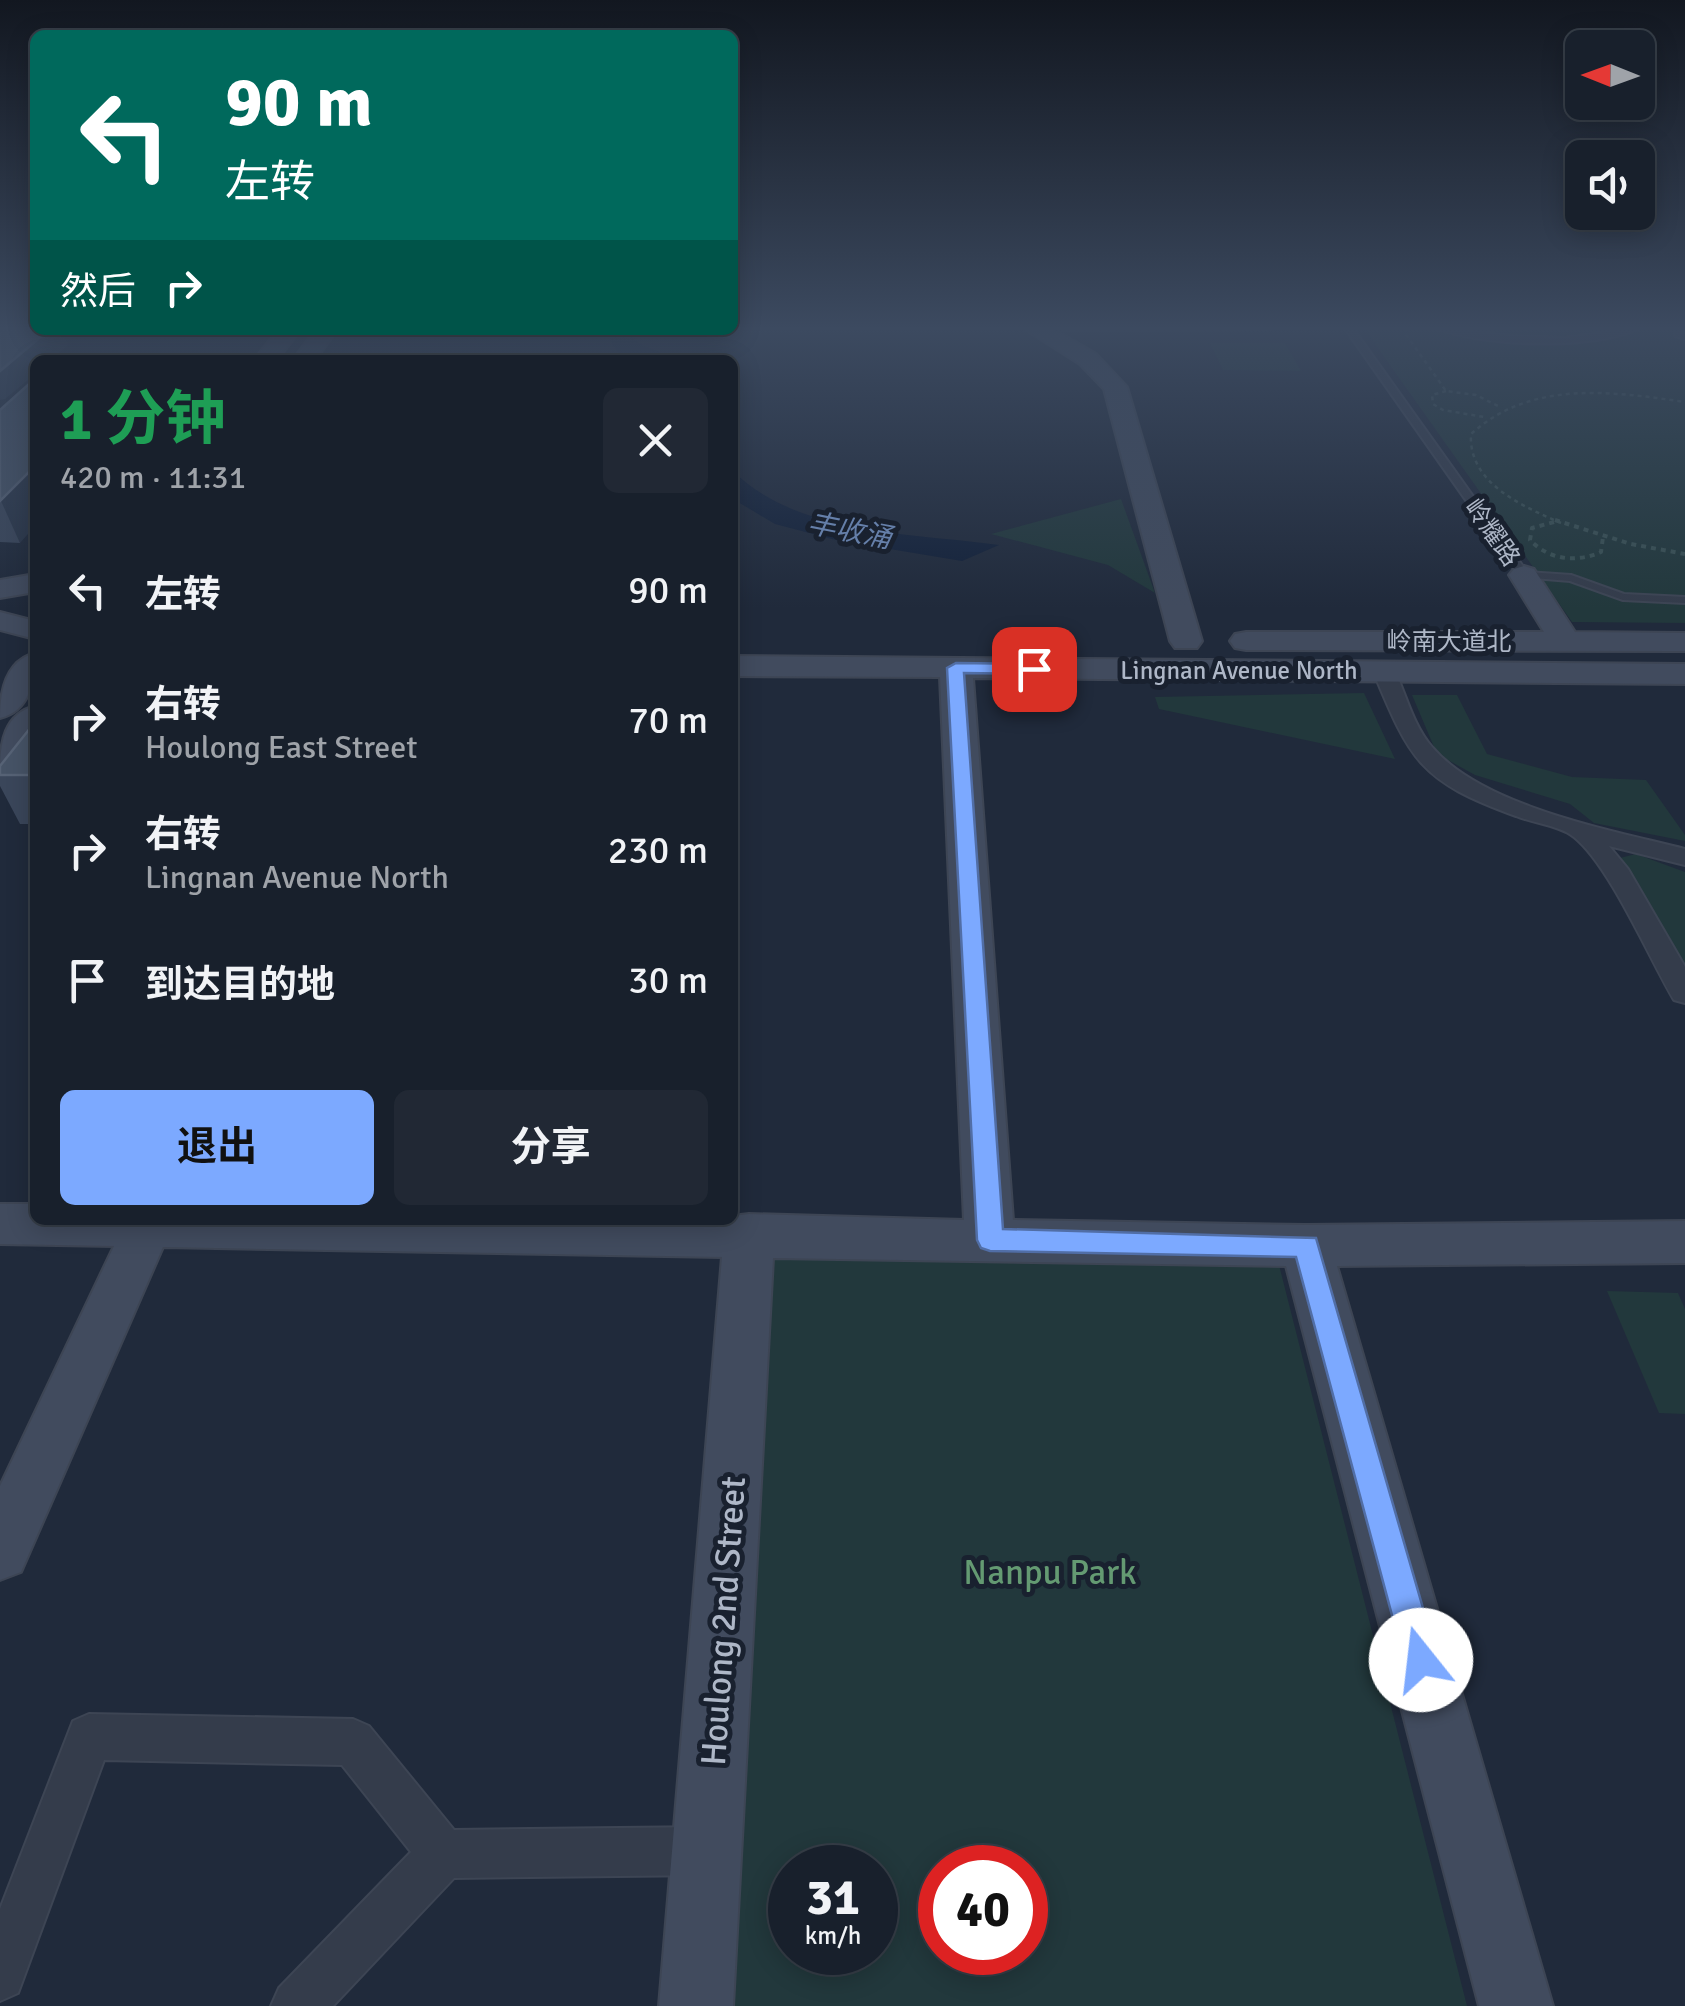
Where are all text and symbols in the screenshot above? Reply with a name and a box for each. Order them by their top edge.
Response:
north arrow [1565,30,1655,120]
map controls [1565,30,1655,230]
text: 90 m [225,59,373,145]
icon: left [60,70,190,200]
button: sound [1565,140,1655,230]
text: 左转 [225,155,315,210]
icon: right [156,260,211,315]
text: 然后 [60,268,136,315]
text: 1 分钟 [60,383,226,457]
button: close [603,388,708,493]
text: 420 m · 11:31 [60,458,246,497]
street label: 岭耀路 [1458,493,1527,572]
water label: 丰收涌 [805,506,897,556]
icon: left [60,563,115,618]
text: 90 m [628,567,708,614]
text: 左转 [145,571,221,618]
street label: 岭南大道北 [1386,626,1512,657]
pin [992,627,1077,712]
icon: arrive [1007,642,1062,697]
street label: Lingnan Avenue North [1120,655,1358,686]
text: 右转 [145,681,221,728]
icon: right [60,693,115,748]
text: 70 m [628,697,708,744]
text: Houlong East Street [145,728,418,767]
text: 右转 [145,811,221,858]
icon: right [60,823,115,878]
text: 230 m [608,827,708,874]
text: Lingnan Avenue North [145,858,449,897]
icon: arrive [60,953,115,1008]
text: 30 m [628,957,708,1004]
text: 到达目的地 [145,961,335,1008]
button: 退出 [60,1090,374,1205]
button: 分享 [394,1090,708,1205]
street label: Houlong 2nd Street [692,1475,755,1767]
park label: Nanpu Park [963,1551,1137,1594]
position arrow [1369,1608,1473,1712]
speed limit sign: 40 [918,1845,1048,1975]
text: 31 [806,1867,860,1929]
text: km/h [805,1920,861,1951]

